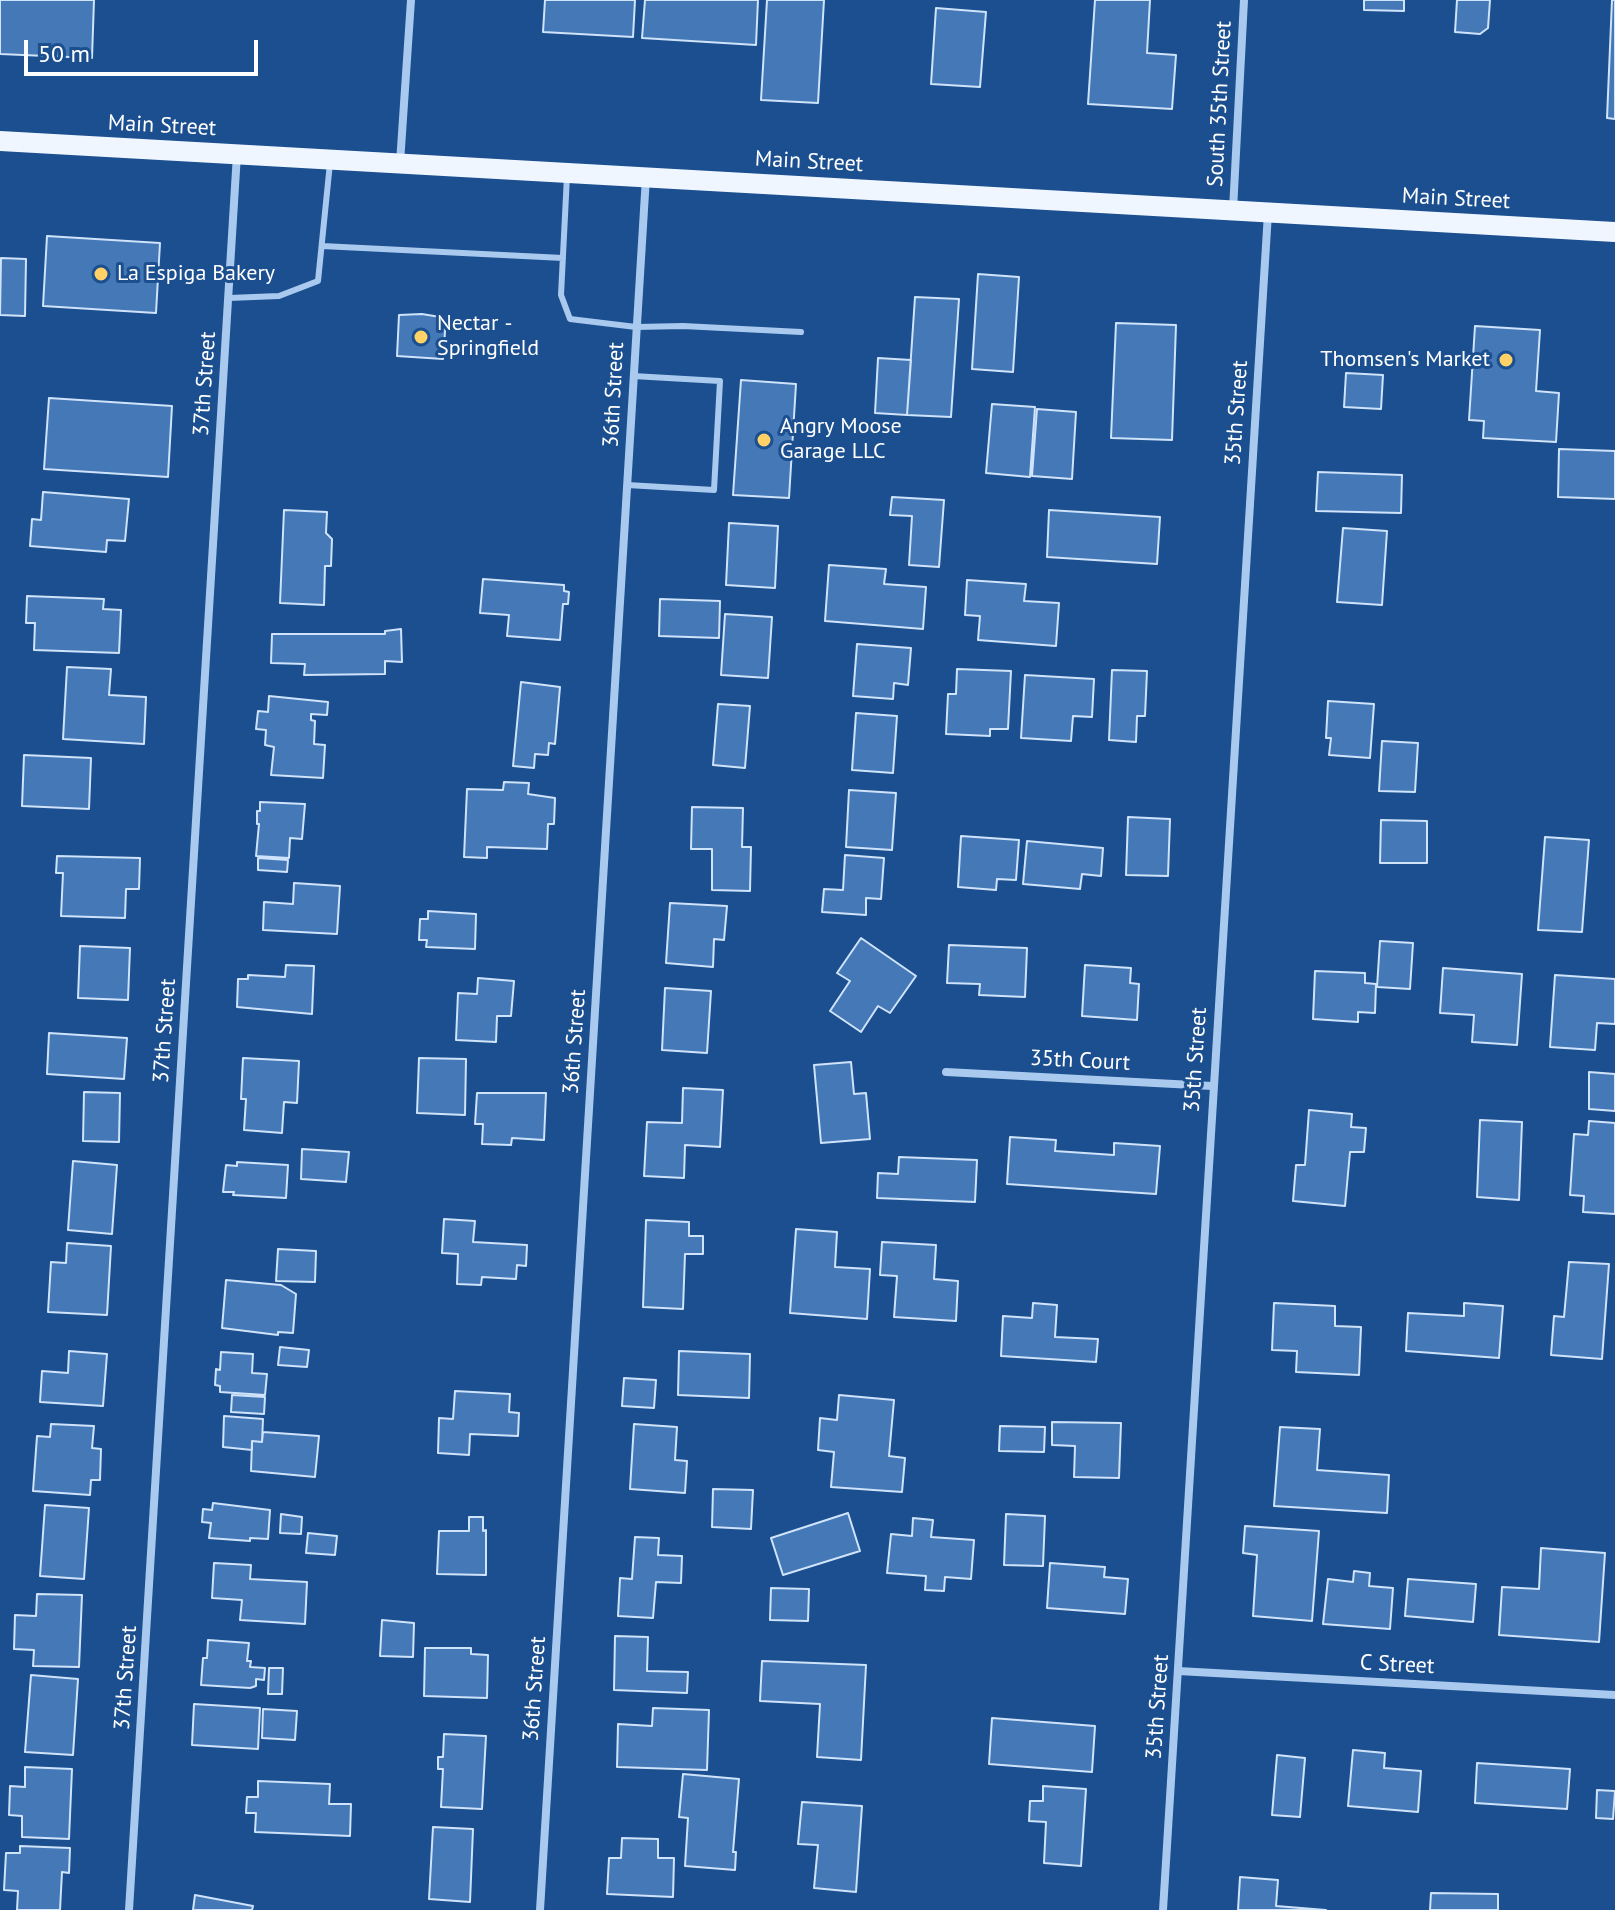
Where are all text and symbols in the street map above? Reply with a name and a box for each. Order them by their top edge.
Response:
street label: South 35th Street [1202,20,1238,188]
scale bar [28,24,262,74]
text: 50 m [38,38,90,69]
street label: Main Street [107,110,217,142]
street label: Main Street [754,146,864,178]
street label: Main Street [1401,183,1511,215]
place label: La Espiga Bakery [117,261,275,287]
marker: La Espiga Bakery [92,265,110,283]
place label: Nectar - Springfield [437,311,539,362]
marker: Nectar - Springfield [412,328,430,346]
street label: 37th Street [188,331,222,437]
street label: 36th Street [598,342,630,448]
place label: Thomsen's Market [1320,347,1490,373]
marker: Thomsen's Market [1497,351,1515,369]
street label: 35th Street [1220,359,1254,467]
place label: Angry Moose Garage LLC [780,414,902,466]
marker: Angry Moose Garage LLC [755,431,773,449]
street label: 37th Street [148,978,182,1084]
street label: 36th Street [558,988,592,1096]
street label: 35th Street [1179,1006,1213,1114]
street label: 35th Court [1029,1045,1131,1077]
street label: 37th Street [109,1625,143,1731]
street label: 36th Street [518,1635,552,1743]
street label: C Street [1359,1650,1435,1680]
street label: 35th Street [1141,1653,1175,1761]

